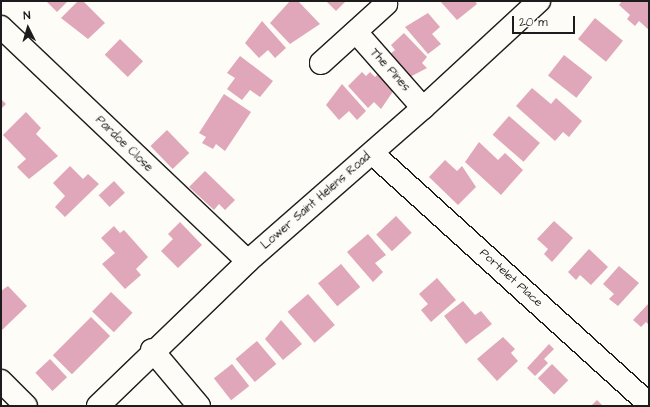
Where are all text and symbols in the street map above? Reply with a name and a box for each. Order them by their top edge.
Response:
north arrow [8,8,48,48]
text: N [23,8,31,23]
scale bar [514,8,577,34]
text: 20 m [519,14,548,31]
street label: The Pines [367,46,413,94]
street label: Pardoe Close [92,113,156,175]
street label: Lower Saint Helens Road [258,149,374,253]
street label: Portelet Place [476,246,546,310]

